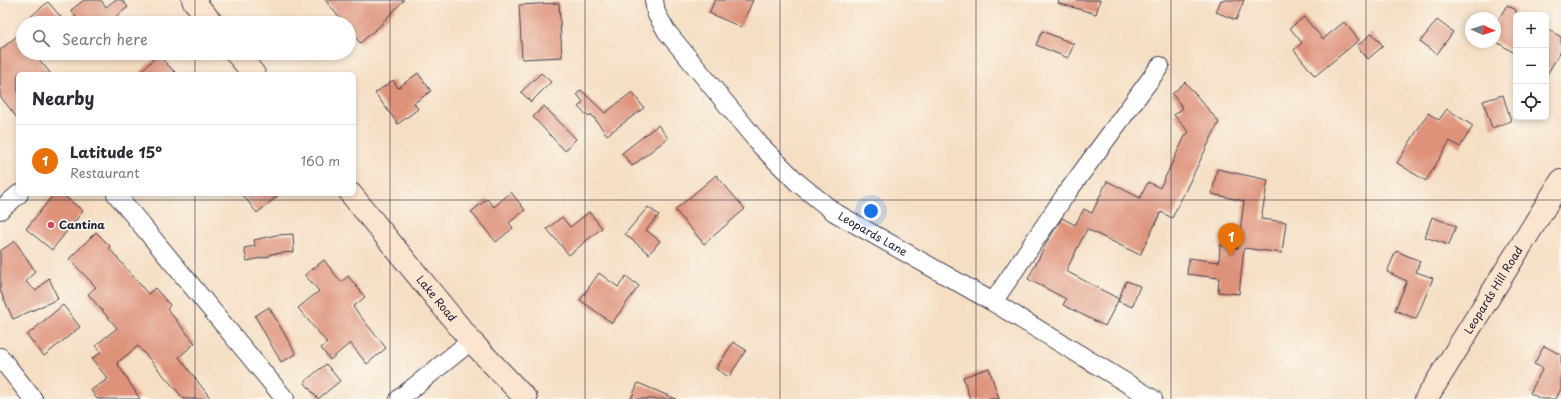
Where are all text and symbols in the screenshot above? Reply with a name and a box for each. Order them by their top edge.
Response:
north arrow [1465,12,1501,48]
map controls [1513,12,1549,120]
button: + [1513,12,1549,48]
search box [16,16,356,60]
icon: search [30,27,52,49]
text: Search here [62,27,148,50]
button: − [1513,48,1549,84]
button: locate [1513,84,1549,120]
text: Nearby [32,85,94,111]
text: Latitude 15° [70,140,162,163]
text: 1 [42,151,48,170]
text: 160 m [301,151,340,170]
text: Restaurant [70,163,140,182]
your location [861,201,881,221]
street label: Leopards Lane [835,207,911,260]
place label: Cantina [59,216,105,233]
marker: Cantina [46,220,56,230]
pin: 1 [1218,223,1244,256]
street label: Leopards Hill Road [1459,243,1527,337]
street label: Lake Road [413,271,461,325]

